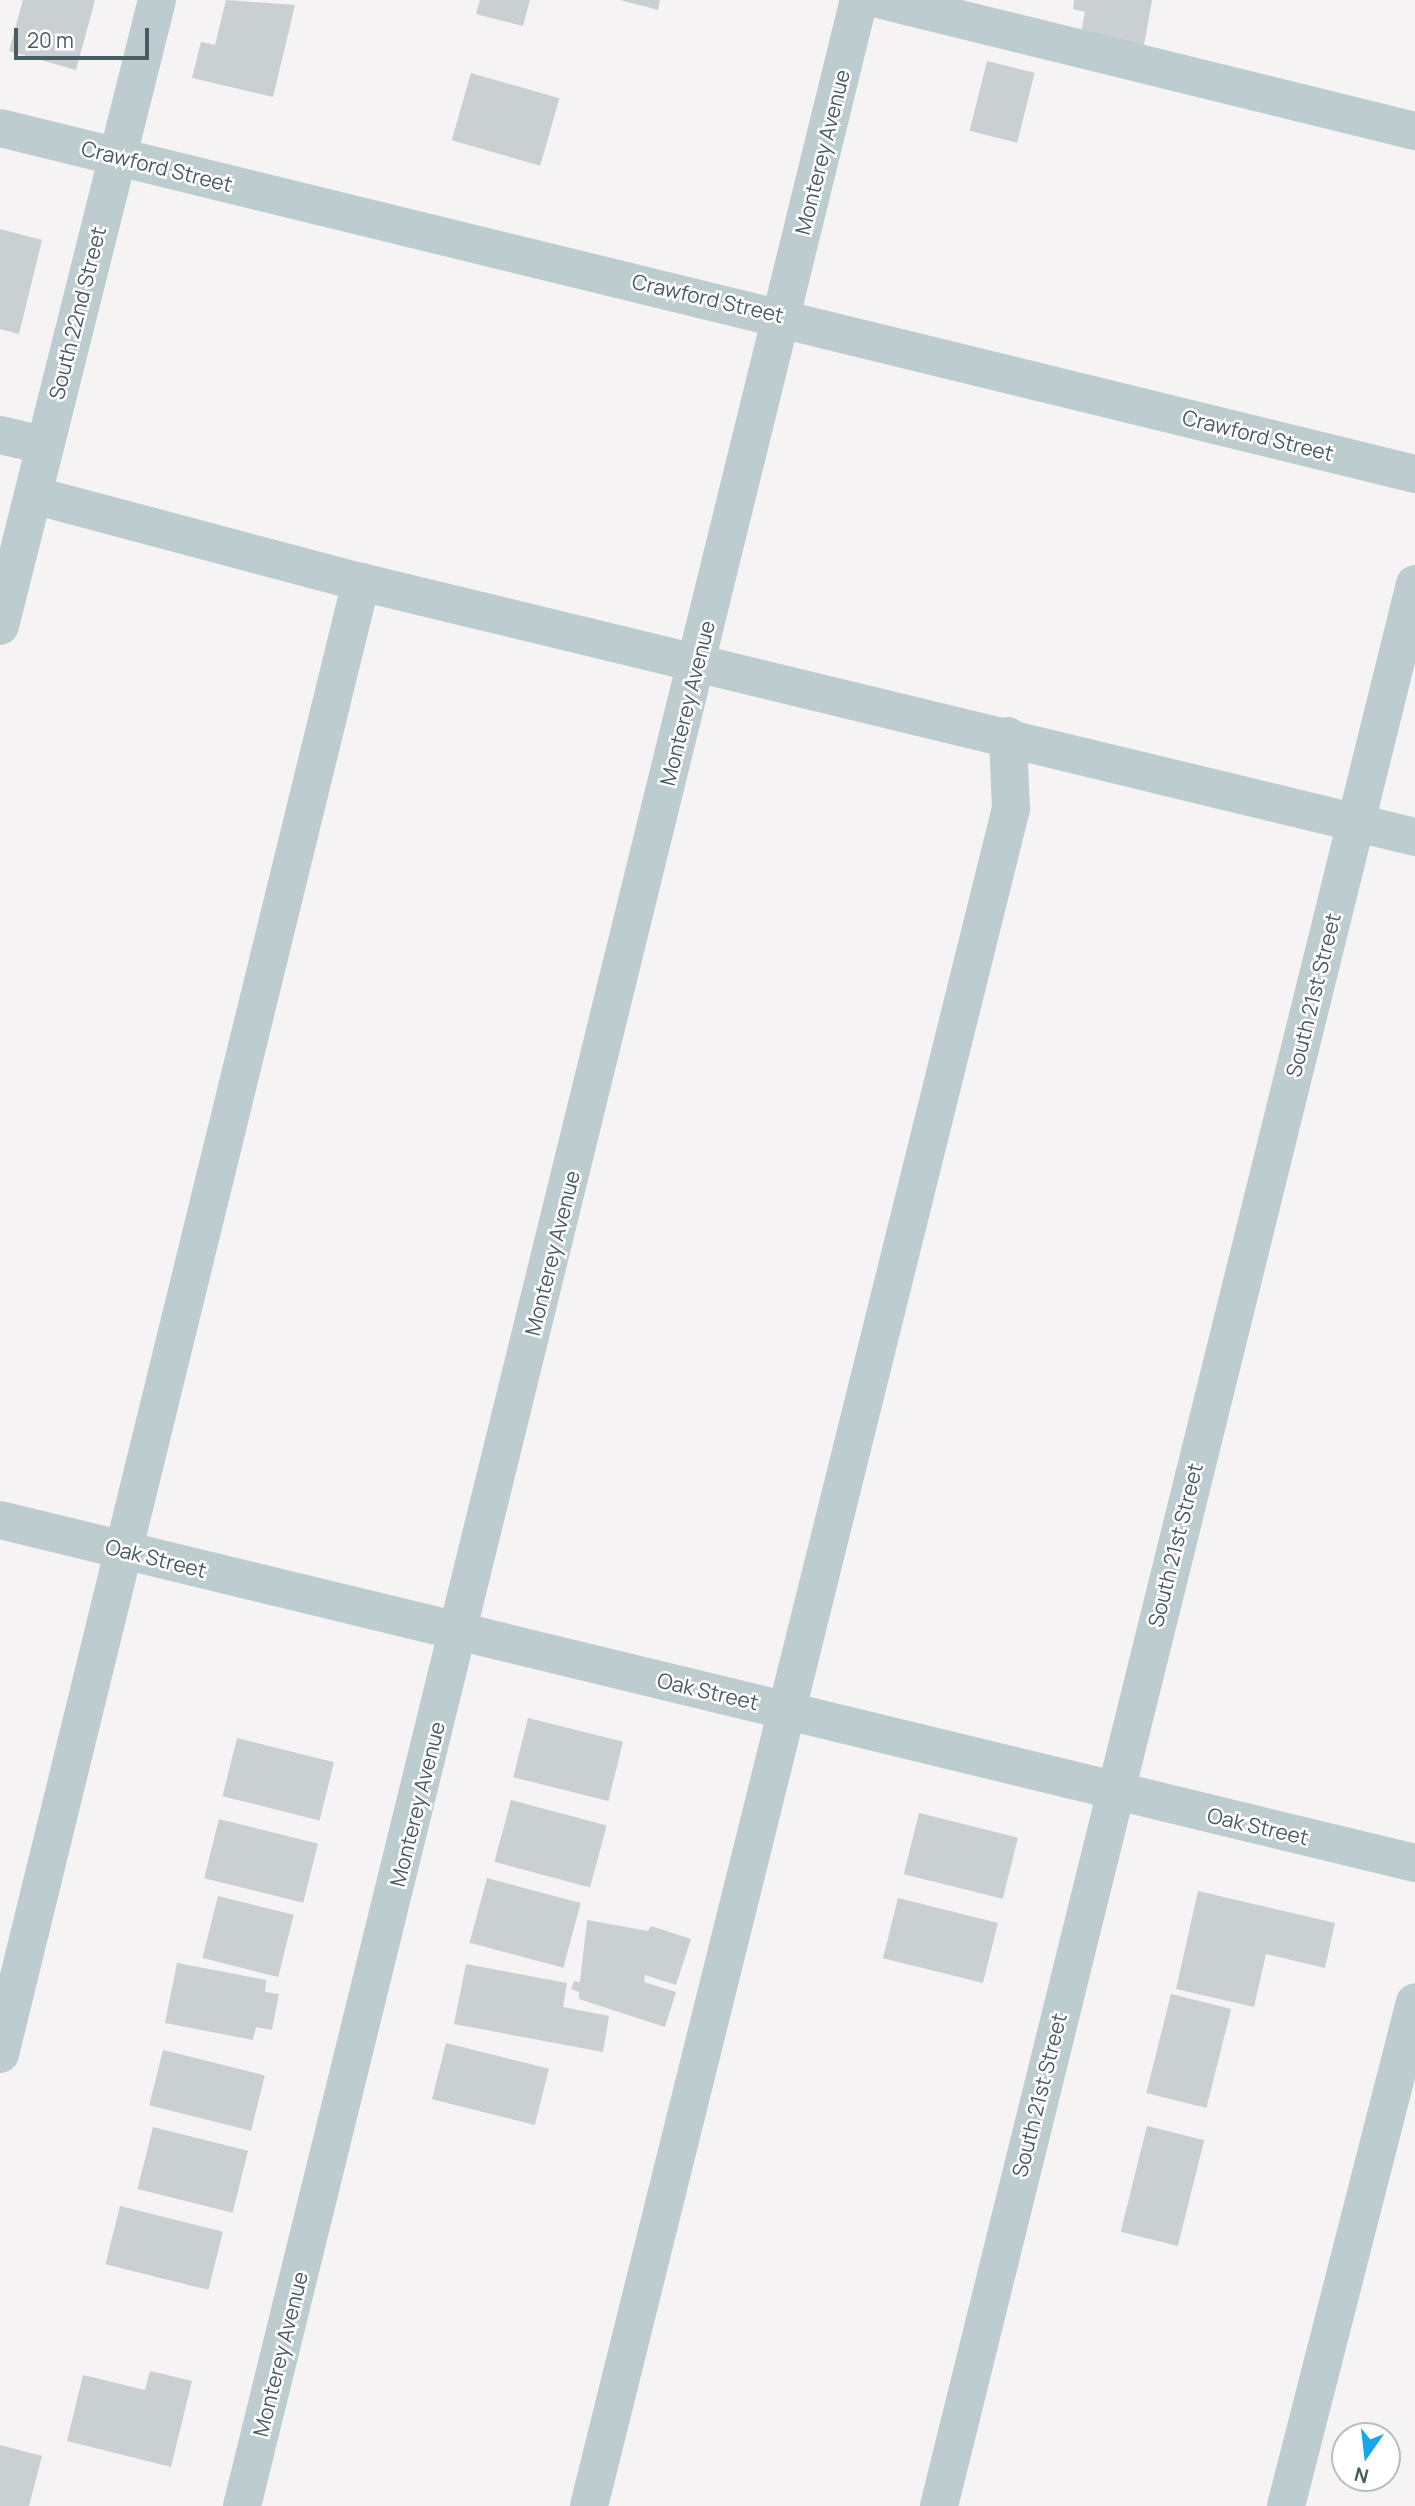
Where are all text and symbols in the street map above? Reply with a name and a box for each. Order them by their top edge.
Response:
scale bar [18,14,152,58]
text: 20 m [27,26,74,54]
street label: Monterey Avenue [789,67,855,237]
street label: Crawford Street [79,135,235,197]
street label: South 22nd Street [43,224,111,402]
street label: Crawford Street [630,268,786,328]
street label: Crawford Street [1180,404,1336,466]
street label: Monterey Avenue [654,618,720,788]
street label: South 21st Street [1280,910,1346,1080]
street label: Monterey Avenue [519,1168,585,1338]
street label: South 21st Street [1142,1460,1208,1630]
street label: Oak Street [103,1533,209,1583]
street label: Oak Street [655,1667,761,1715]
street label: Monterey Avenue [384,1719,450,1889]
street label: Oak Street [1205,1802,1311,1850]
street label: South 21st Street [1006,2010,1072,2180]
street label: Monterey Avenue [247,2269,313,2439]
north arrow [1331,2422,1401,2492]
text: N [1352,2461,1371,2490]

